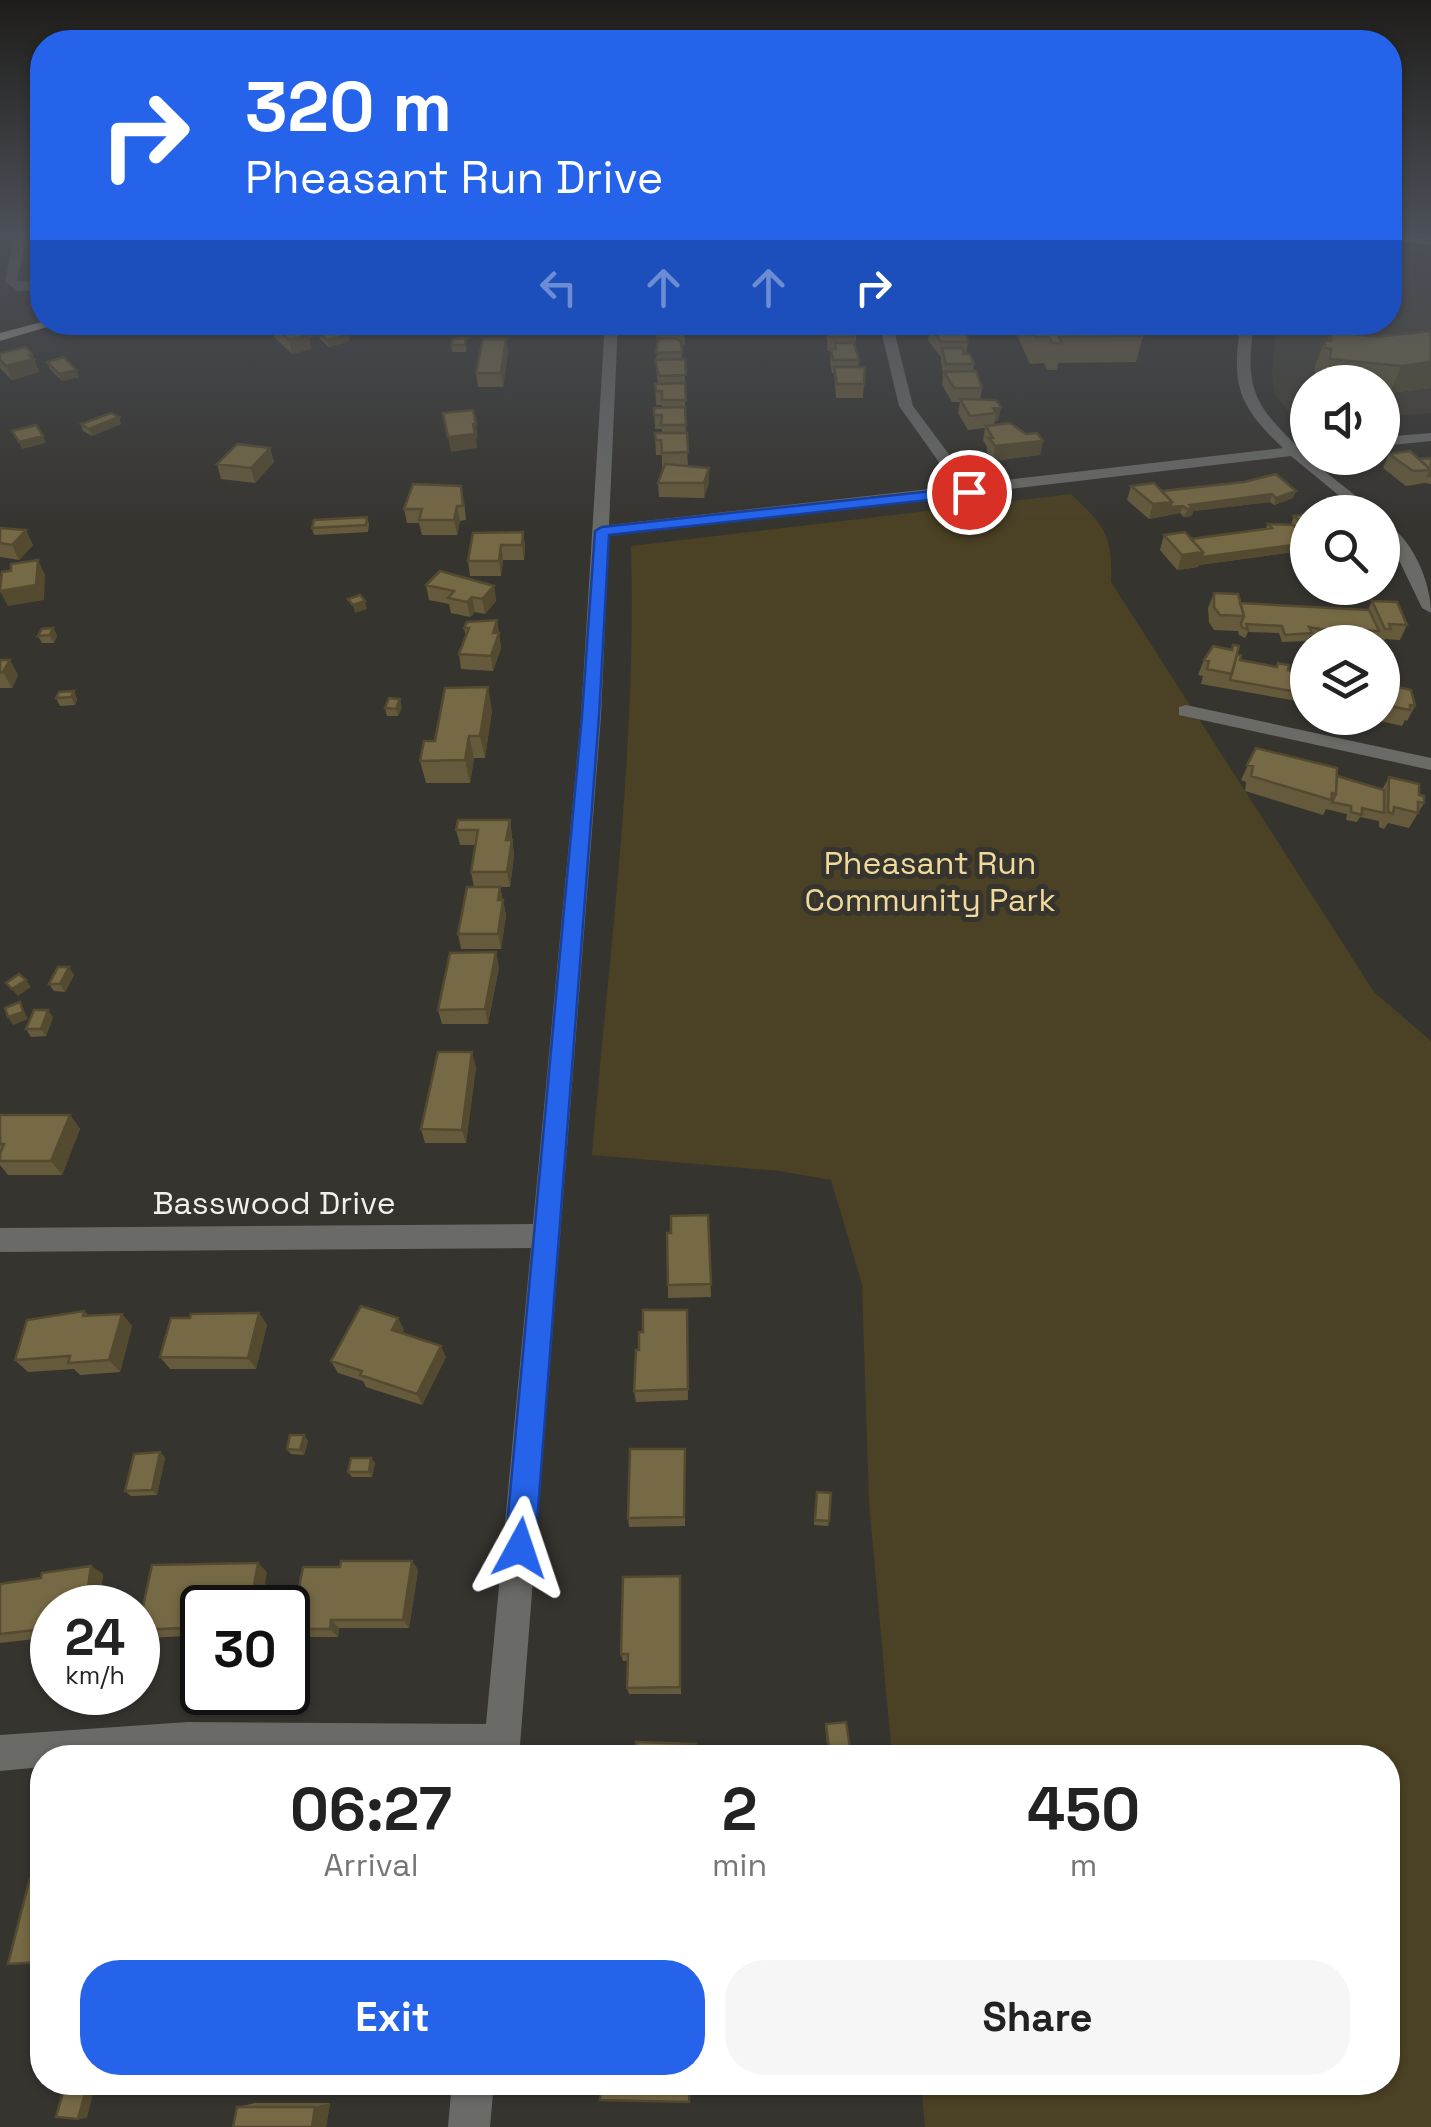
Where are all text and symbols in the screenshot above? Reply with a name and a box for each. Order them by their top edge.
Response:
text: 320 m [245,62,452,151]
icon: right [80,70,210,200]
text: Pheasant Run Drive [245,149,663,206]
icon: left [531,260,586,315]
icon: ahead [636,260,691,315]
icon: ahead [741,260,796,315]
icon: right [846,260,901,315]
map controls [1290,365,1400,735]
button: sound [1290,365,1400,475]
pin [927,450,1012,535]
icon: arrive [942,465,997,520]
button: search [1290,495,1400,605]
button: layers [1290,625,1400,735]
park label: Pheasant Run Community Park [804,843,1056,920]
street label: Basswood Drive [152,1183,396,1223]
position arrow [468,1496,572,1600]
speed limit sign: 30 [180,1585,310,1715]
text: 24 [65,1606,125,1670]
text: km/h [65,1659,125,1691]
text: 06:27 [290,1771,452,1848]
text: 2 [722,1771,757,1848]
text: 450 [1027,1771,1140,1848]
text: Arrival [323,1845,419,1885]
text: min [712,1845,767,1885]
text: m [1070,1845,1097,1885]
button: Exit [80,1960,705,2075]
button: Share [725,1960,1350,2075]

